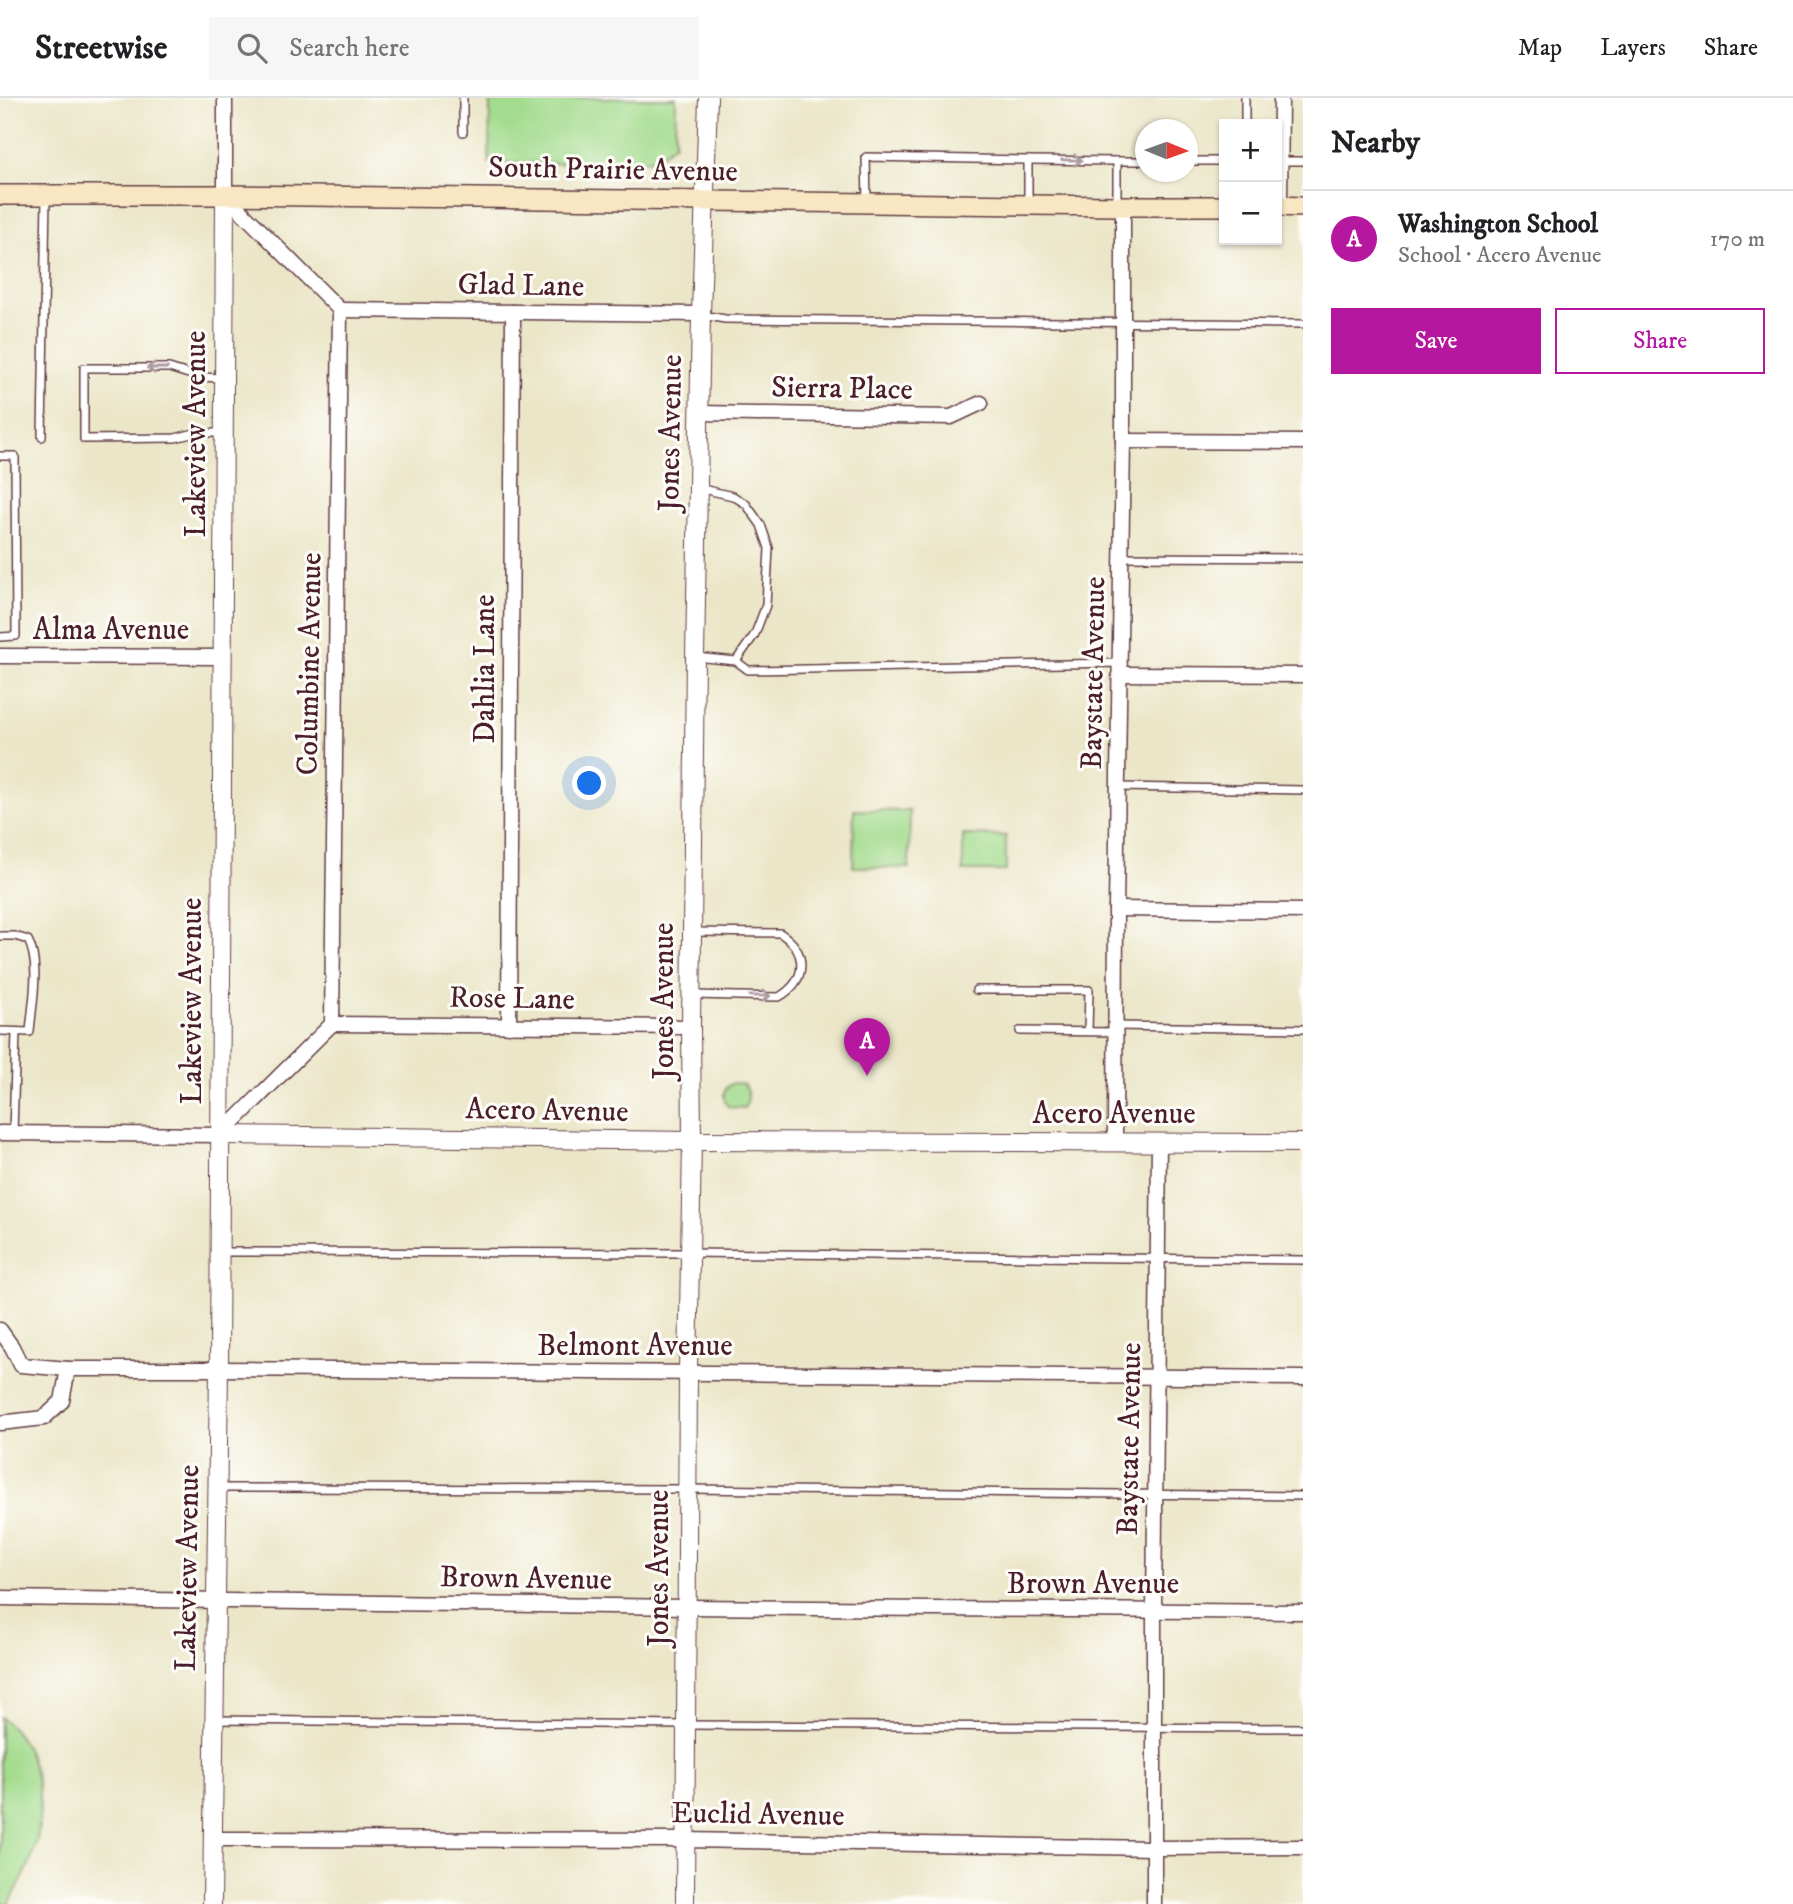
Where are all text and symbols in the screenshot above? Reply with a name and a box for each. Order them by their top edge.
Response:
search box [209,17,699,80]
text: Streetwise [35,28,167,69]
icon: search [233,29,271,67]
text: Search here [289,32,409,65]
text: Map [1518,33,1562,63]
text: Layers [1600,33,1666,63]
text: Share [1704,33,1758,63]
north arrow [1135,119,1198,182]
map controls [1219,119,1282,245]
button: + [1219,119,1282,182]
text: Nearby [1331,125,1420,162]
street label: South Prairie Avenue [488,149,738,191]
one-way arrow [1060,154,1083,167]
button: − [1219,182,1282,245]
text: Washington School [1398,208,1598,241]
text: A [1347,225,1361,254]
text: 170 m [1710,225,1765,254]
text: School · Acero Avenue [1398,241,1602,270]
street label: Glad Lane [457,266,585,306]
button: Save [1331,308,1541,374]
button: Share [1555,308,1765,374]
street label: Lakeview Avenue [178,331,215,537]
street label: Jones Avenue [651,354,691,515]
one-way arrow [146,361,169,375]
street label: Sierra Place [771,369,913,409]
street label: Columbine Avenue [290,552,330,776]
street label: Baystate Avenue [1074,576,1114,770]
street label: Dahlia Lane [467,594,504,744]
street label: Alma Avenue [33,612,189,649]
your location [572,766,606,800]
street label: Lakeview Avenue [174,898,211,1104]
street label: Jones Avenue [646,923,683,1082]
street label: Rose Lane [449,979,575,1019]
one-way arrow [748,989,771,1003]
pin: A [844,1018,890,1076]
street label: Acero Avenue [465,1091,629,1131]
street label: Acero Avenue [1032,1096,1196,1133]
street label: Belmont Avenue [537,1328,733,1365]
street label: Baystate Avenue [1110,1342,1150,1536]
street label: Lakeview Avenue [168,1464,208,1672]
street label: Jones Avenue [641,1490,678,1649]
street label: Brown Avenue [440,1559,612,1599]
street label: Brown Avenue [1007,1566,1179,1603]
street label: Euclid Avenue [671,1795,845,1835]

